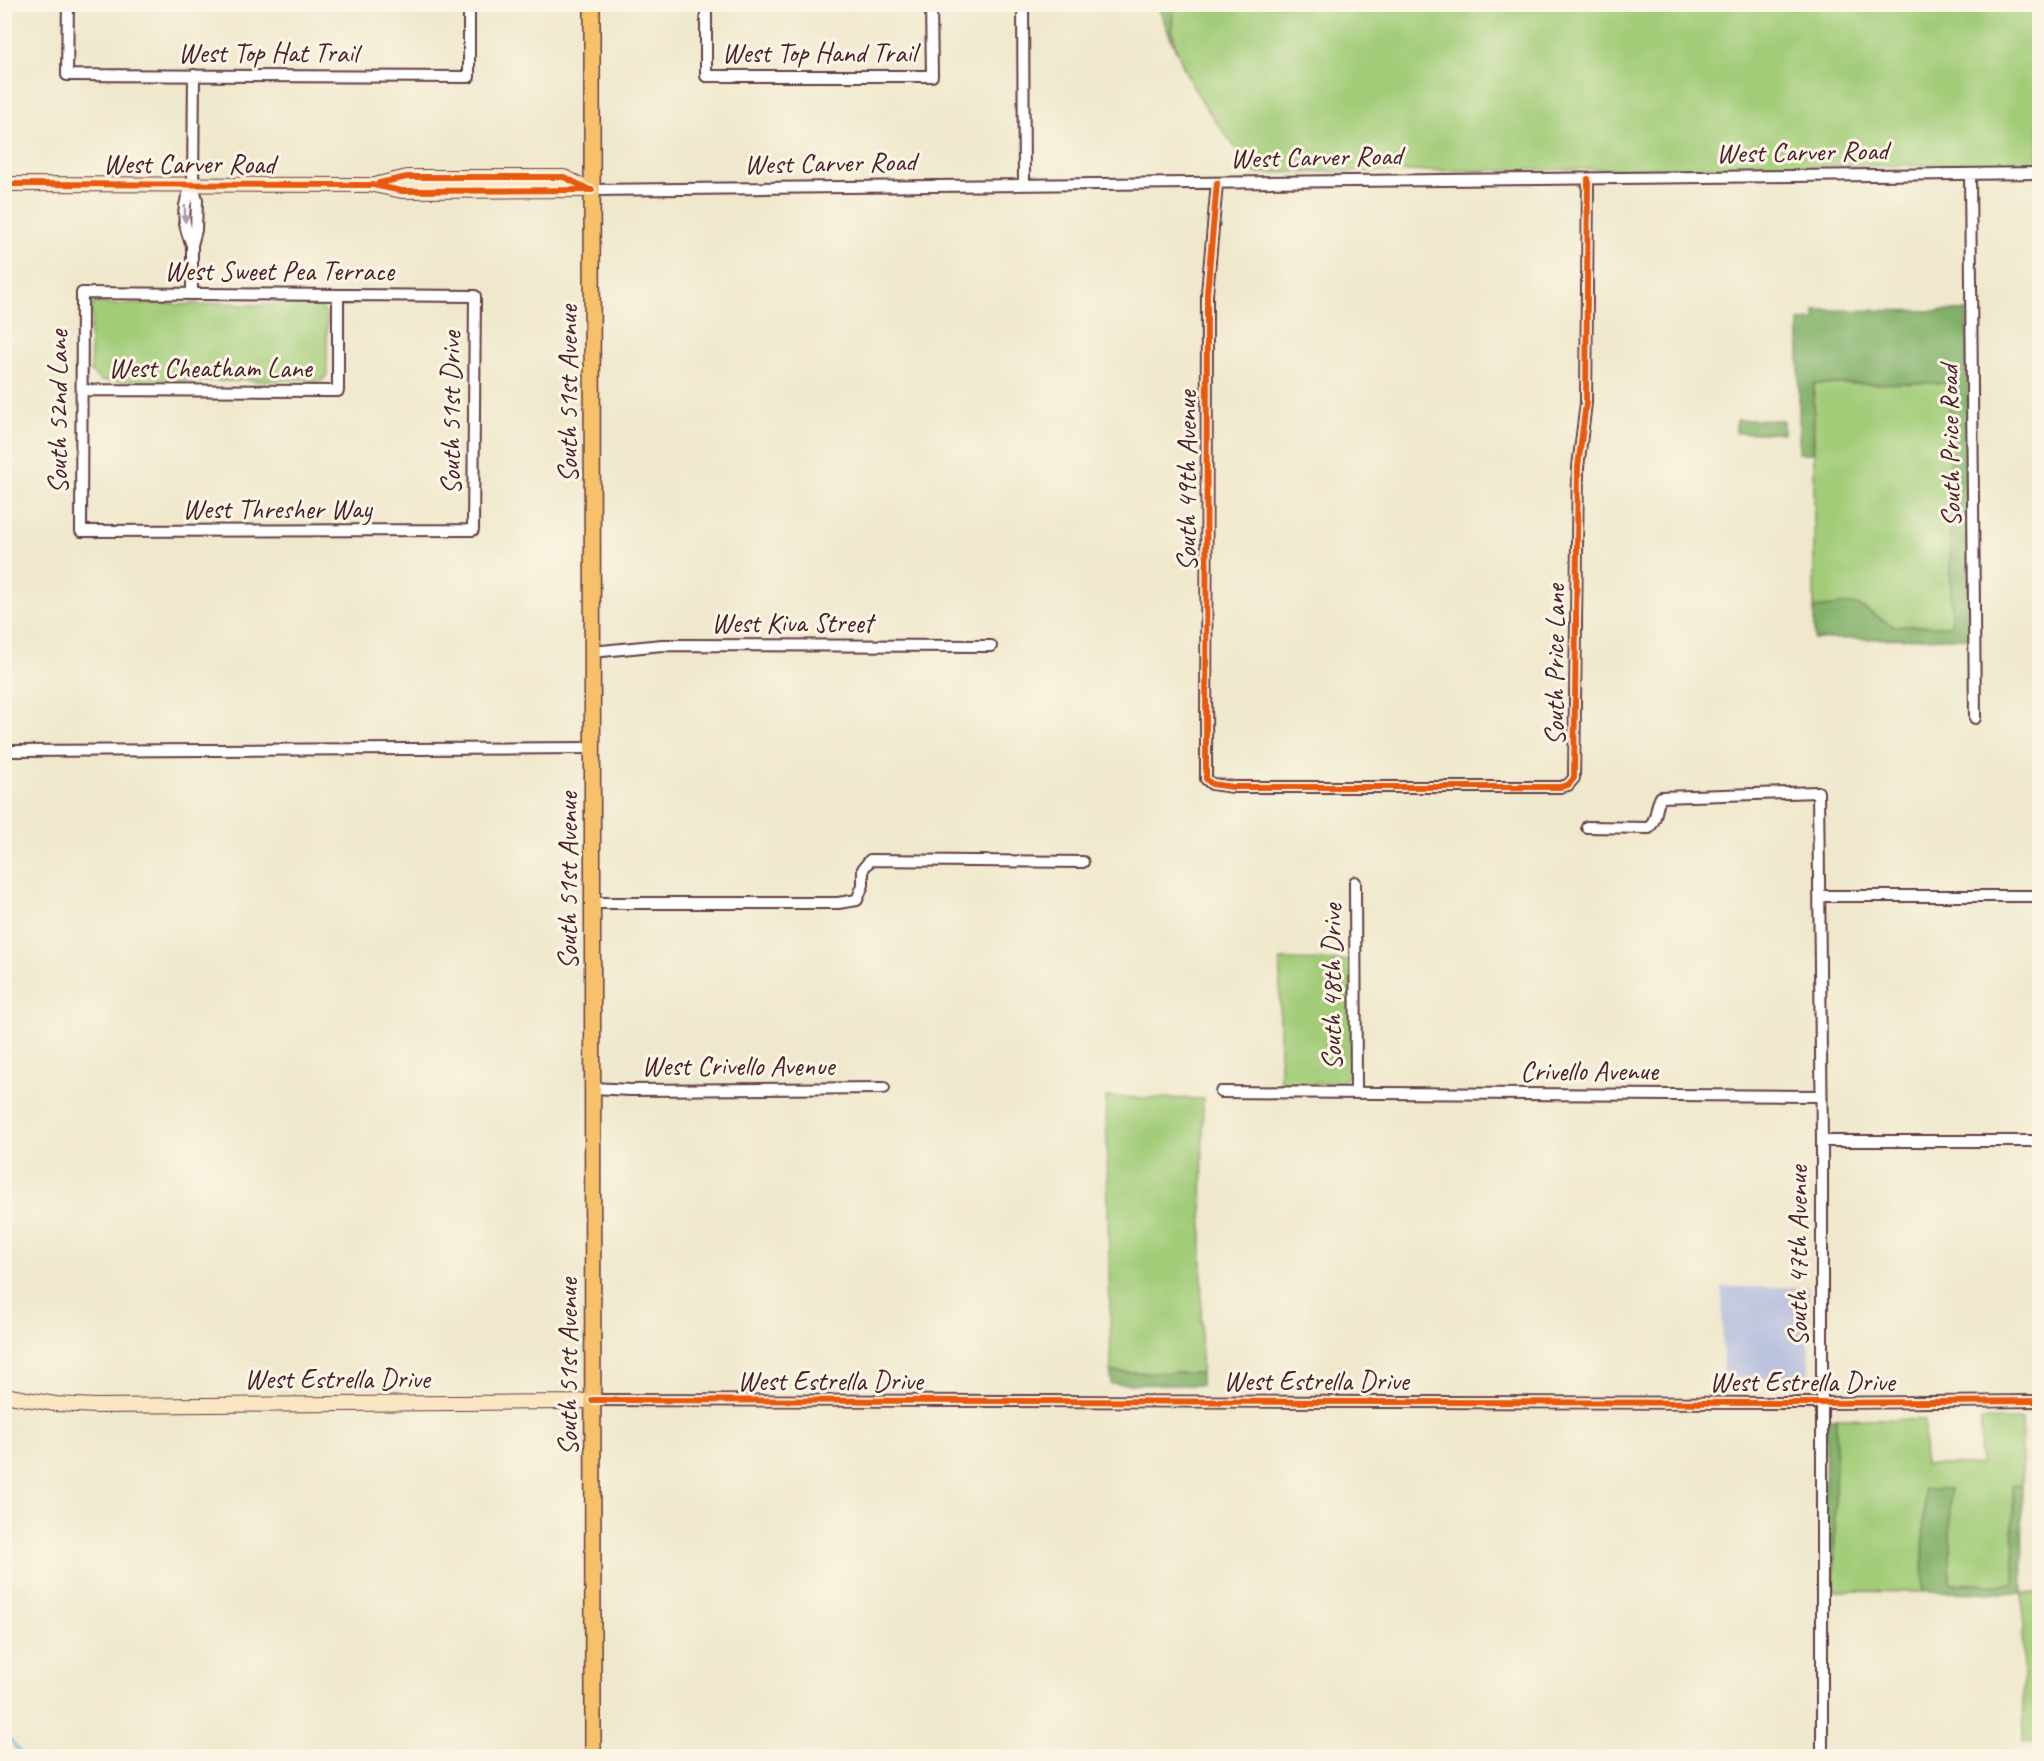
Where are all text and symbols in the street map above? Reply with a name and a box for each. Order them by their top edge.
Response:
street label: West Top Hat Trail [178,35,363,70]
street label: West Top Hand Trail [722,35,921,70]
street label: West Carver Road [1716,132,1892,170]
street label: West Carver Road [1230,137,1406,175]
street label: West Carver Road [744,143,920,181]
street label: West Carver Road [103,146,279,181]
one-way arrow [180,205,190,224]
street label: West Sweet Pea Terrace [164,253,396,288]
street label: South 51st Avenue [550,303,585,483]
street label: South 52nd Lane [40,328,75,494]
street label: South 51st Drive [433,329,468,495]
street label: West Cheatham Lane [108,350,314,385]
street label: South Price Road [1931,360,1968,528]
street label: South 49th Avenue [1169,389,1204,571]
street label: West Thresher Way [182,491,374,526]
street label: South Price Lane [1537,582,1572,746]
street label: West Kiva Street [711,605,877,640]
street label: South 51st Avenue [550,790,585,970]
street label: South 48th Drive [1314,902,1349,1070]
street label: West Crivello Avenue [642,1048,836,1083]
street label: Crivello Avenue [1520,1053,1660,1088]
street label: South 47th Avenue [1780,1164,1815,1346]
street label: South 51st Avenue [550,1276,585,1456]
street label: West Estrella Drive [244,1361,432,1396]
street label: West Estrella Drive [737,1363,925,1398]
street label: West Estrella Drive [1223,1363,1411,1398]
street label: West Estrella Drive [1709,1364,1897,1399]

